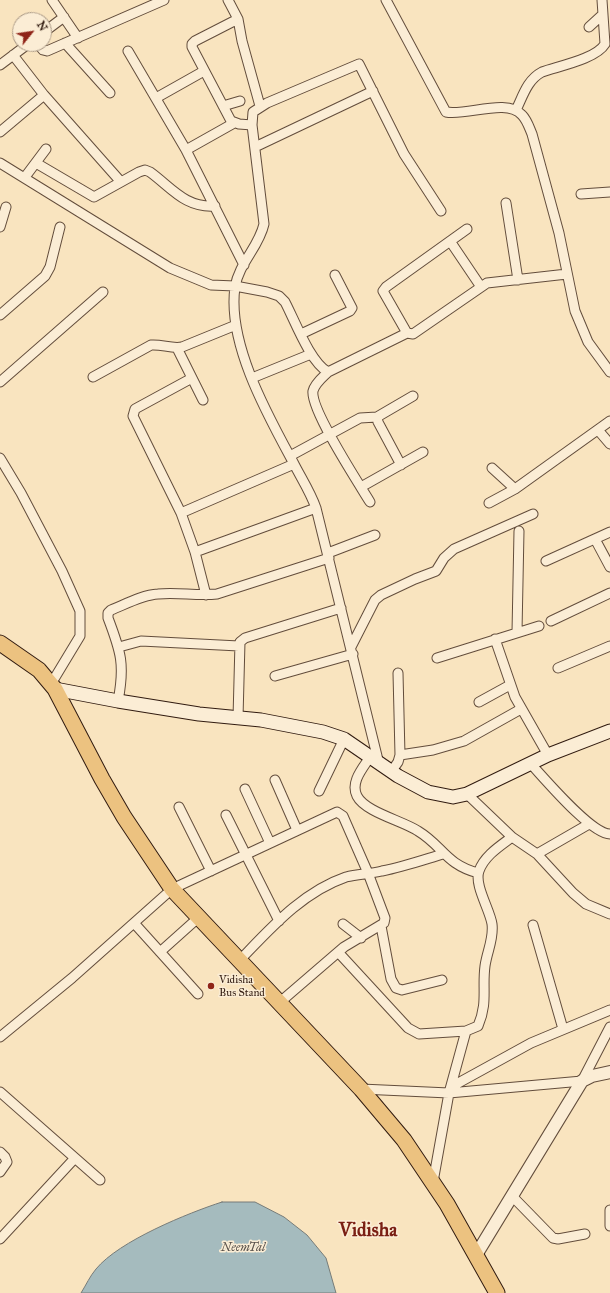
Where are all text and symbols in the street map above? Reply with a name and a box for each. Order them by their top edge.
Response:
north arrow [12,12,52,52]
text: N [34,19,50,34]
place label: Vidisha Bus Stand [219,973,265,999]
marker: Vidisha Bus Stand [206,981,216,991]
district label: Vidisha [339,1220,397,1242]
water label: NeemTal [221,1241,265,1255]

